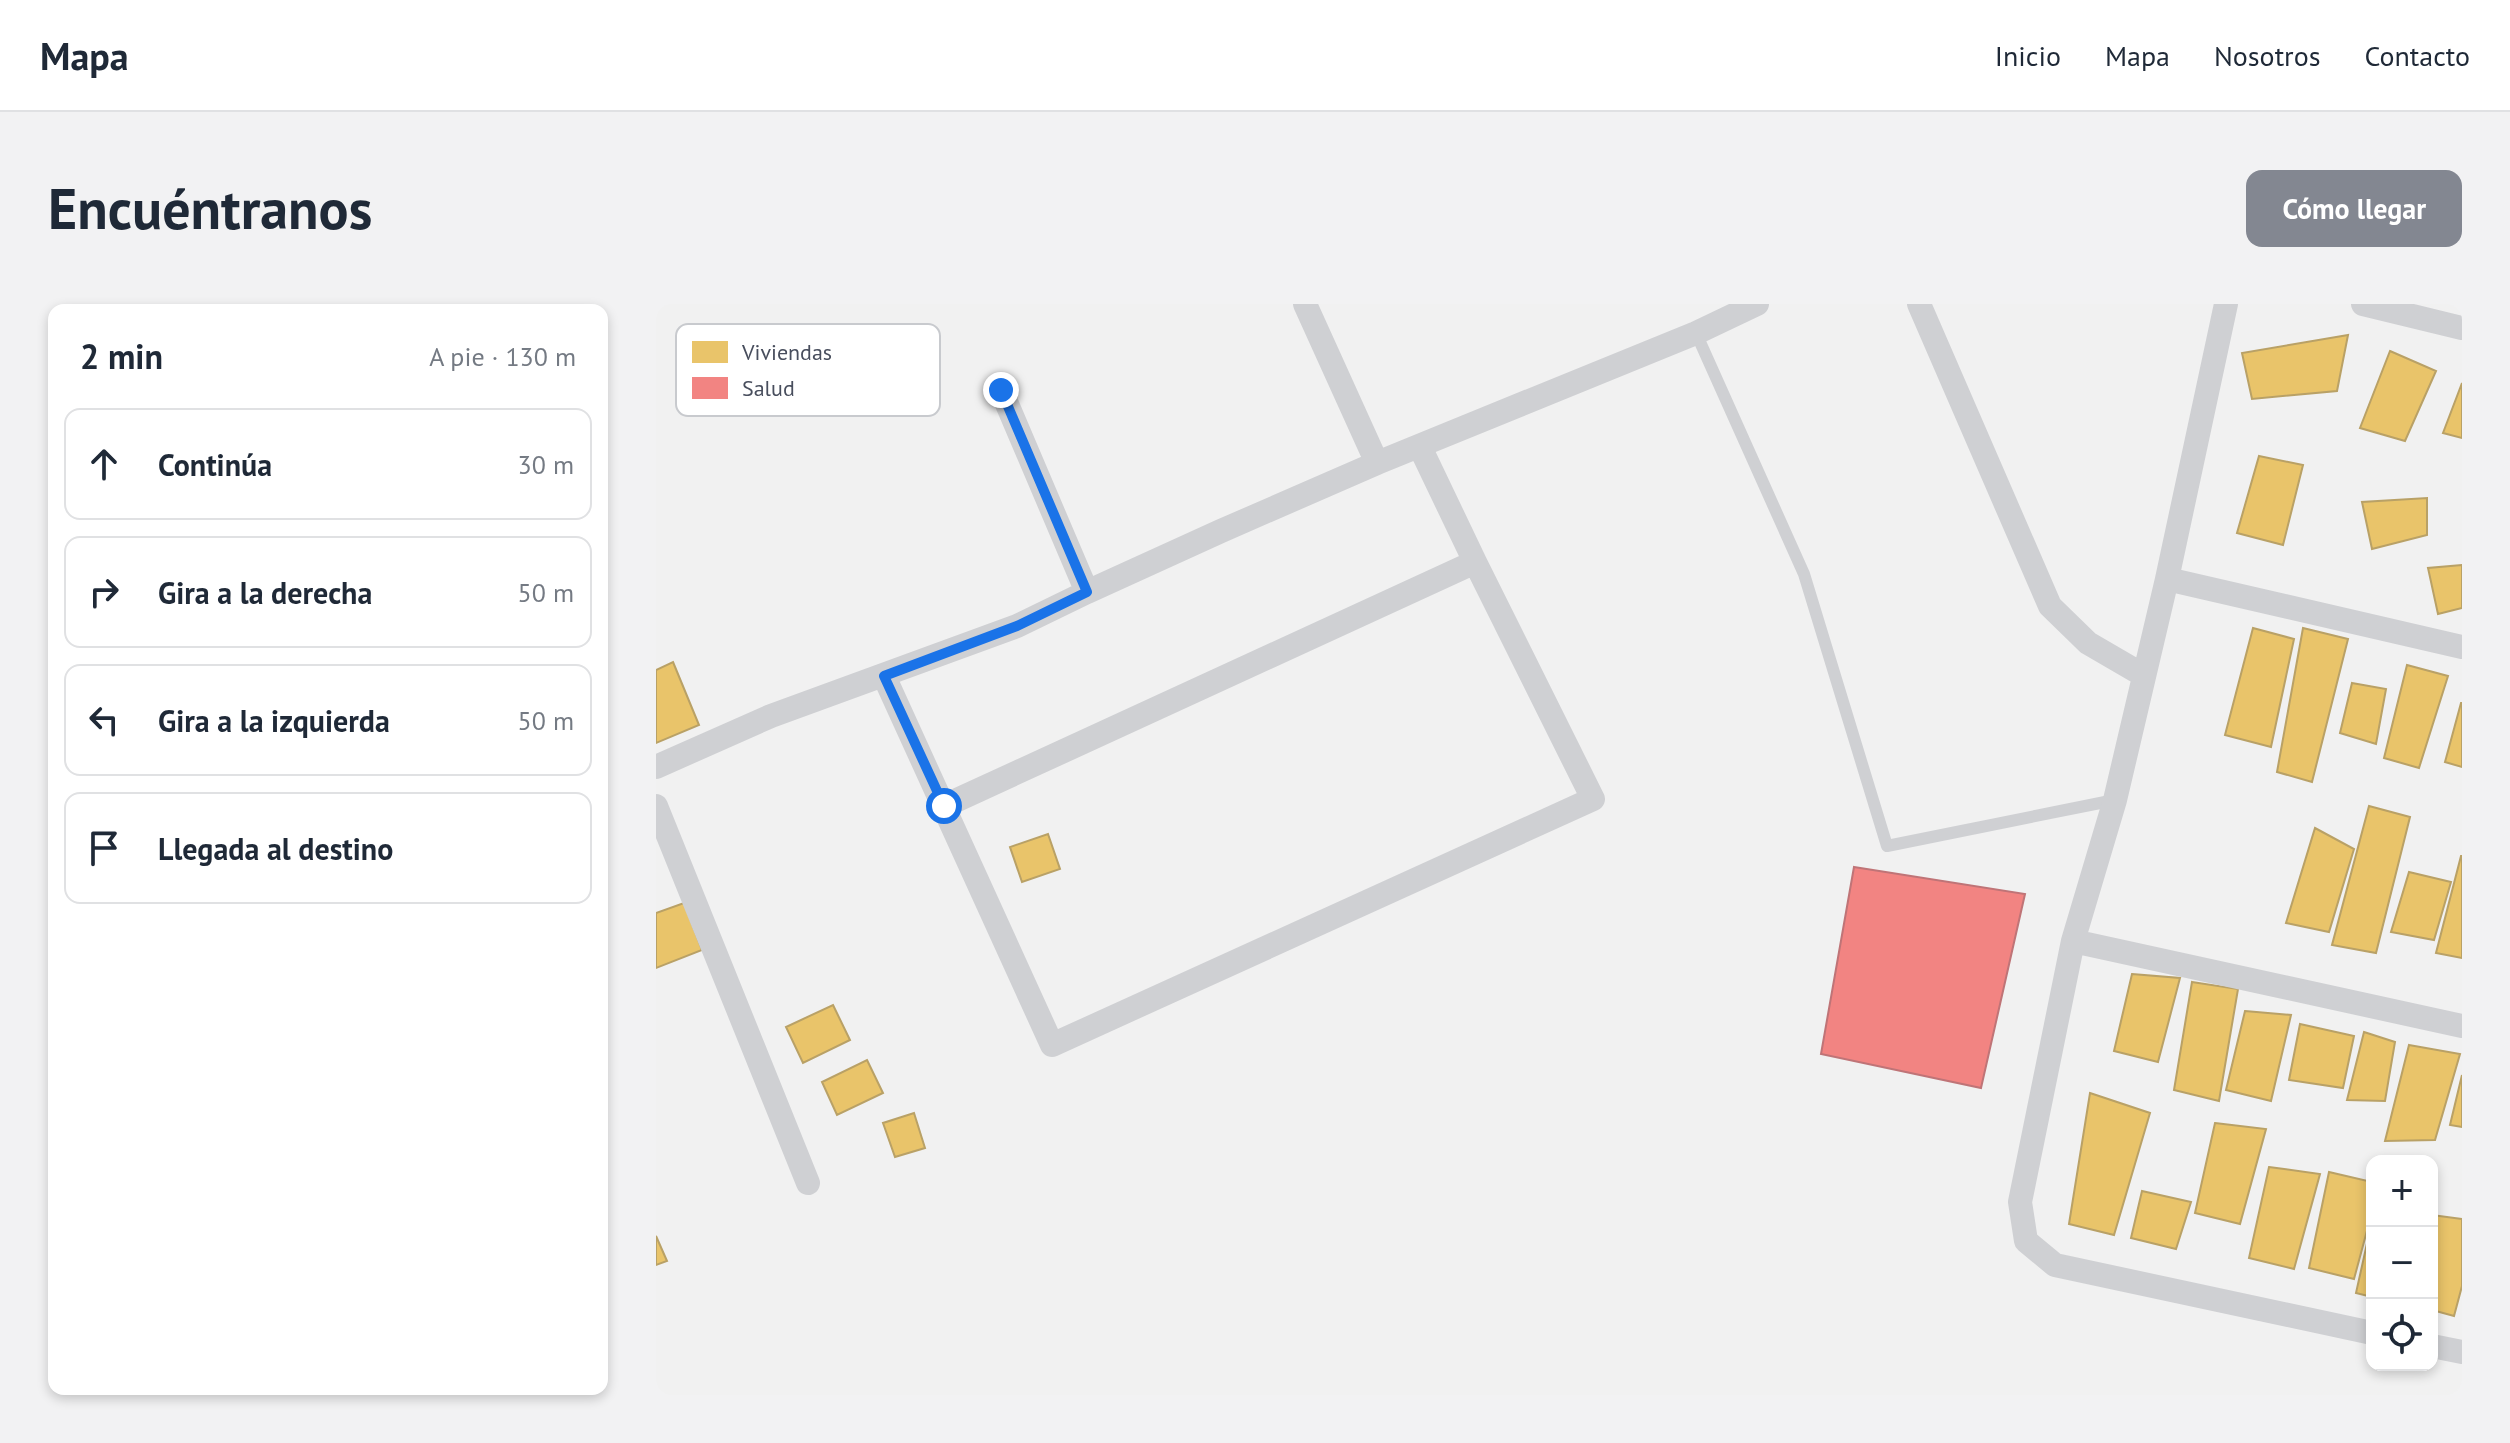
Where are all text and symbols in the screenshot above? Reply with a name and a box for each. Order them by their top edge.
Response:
text: Mapa [40,31,129,80]
text: Inicio [1995,37,2061,74]
text: Mapa [2105,37,2170,74]
text: Nosotros [2214,37,2320,74]
text: Contacto [2364,37,2470,74]
button: Cómo llegar [2246,170,2462,247]
text: Encuéntranos [48,172,372,244]
legend [676,324,940,416]
text: 2 min [80,334,163,378]
text: Viviendas [741,338,832,366]
text: A pie · 130 m [429,340,576,373]
route end [983,372,1019,408]
text: Salud [742,374,795,402]
icon: ahead [82,442,126,486]
text: Continúa [158,445,272,484]
text: 30 m [518,448,574,481]
icon: right [82,570,126,614]
text: Gira a la derecha [158,573,372,612]
text: 50 m [518,576,574,609]
icon: left [82,698,126,742]
text: Gira a la izquierda [158,701,390,740]
text: 50 m [518,704,574,737]
route start [926,788,962,824]
icon: arrive [82,826,126,870]
text: Llegada al destino [158,829,393,868]
map controls [2366,1155,2438,1371]
button: + [2366,1155,2438,1227]
button: − [2366,1227,2438,1299]
button: locate [2366,1299,2438,1371]

